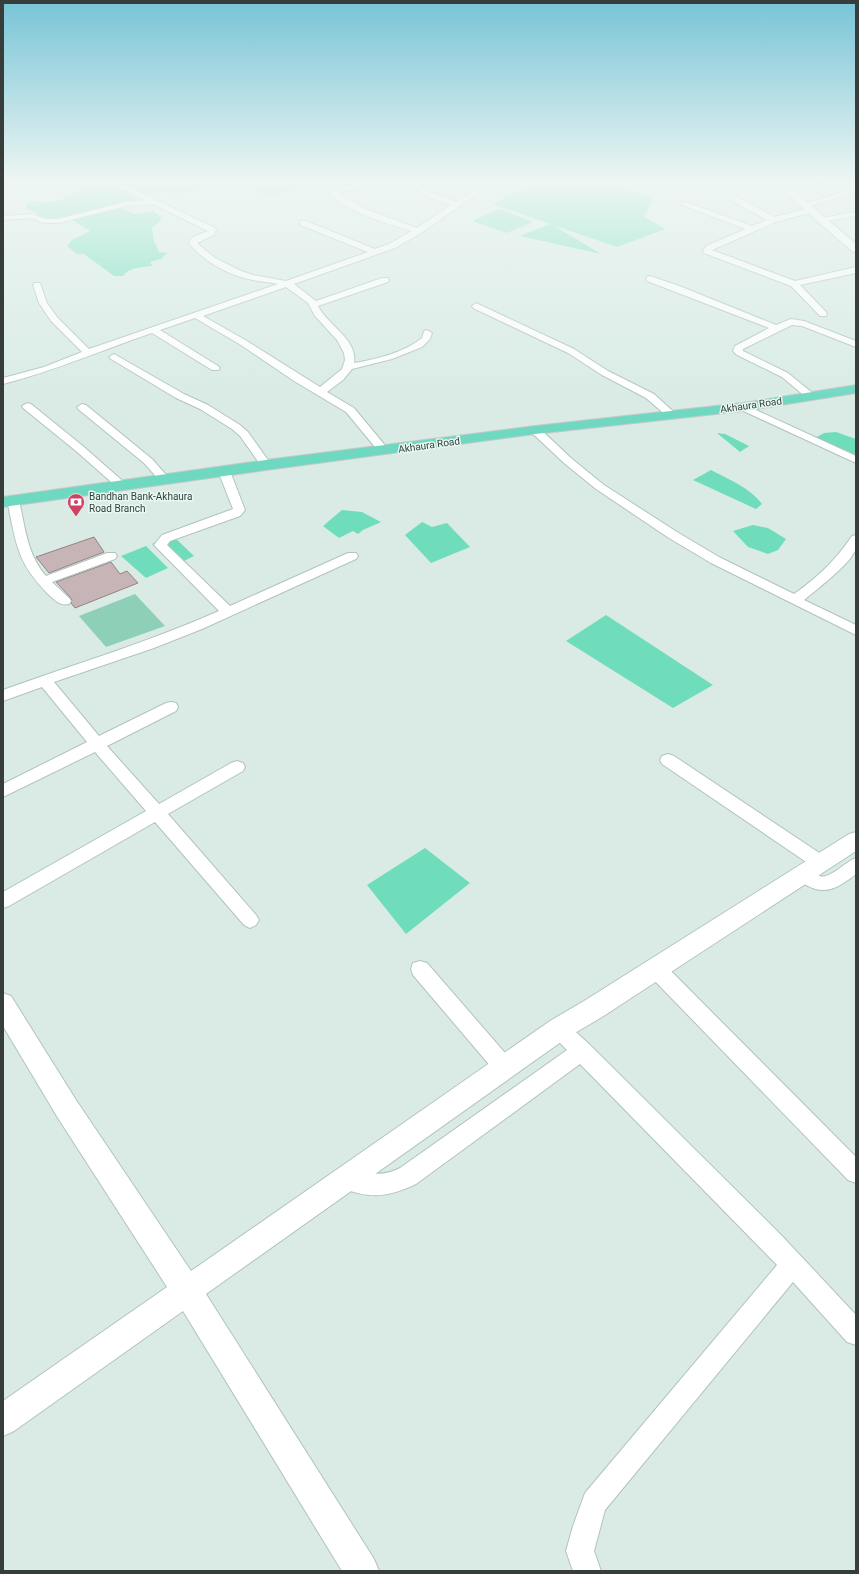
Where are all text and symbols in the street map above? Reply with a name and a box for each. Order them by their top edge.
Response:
street label: Akhaura Road [719,395,783,415]
street label: Akhaura Road [397,435,461,455]
place label: Bandhan Bank-Akhaura Road Branch [89,491,193,514]
bank icon: Bandhan Bank-Akhaura Road Branch [66,492,86,517]

